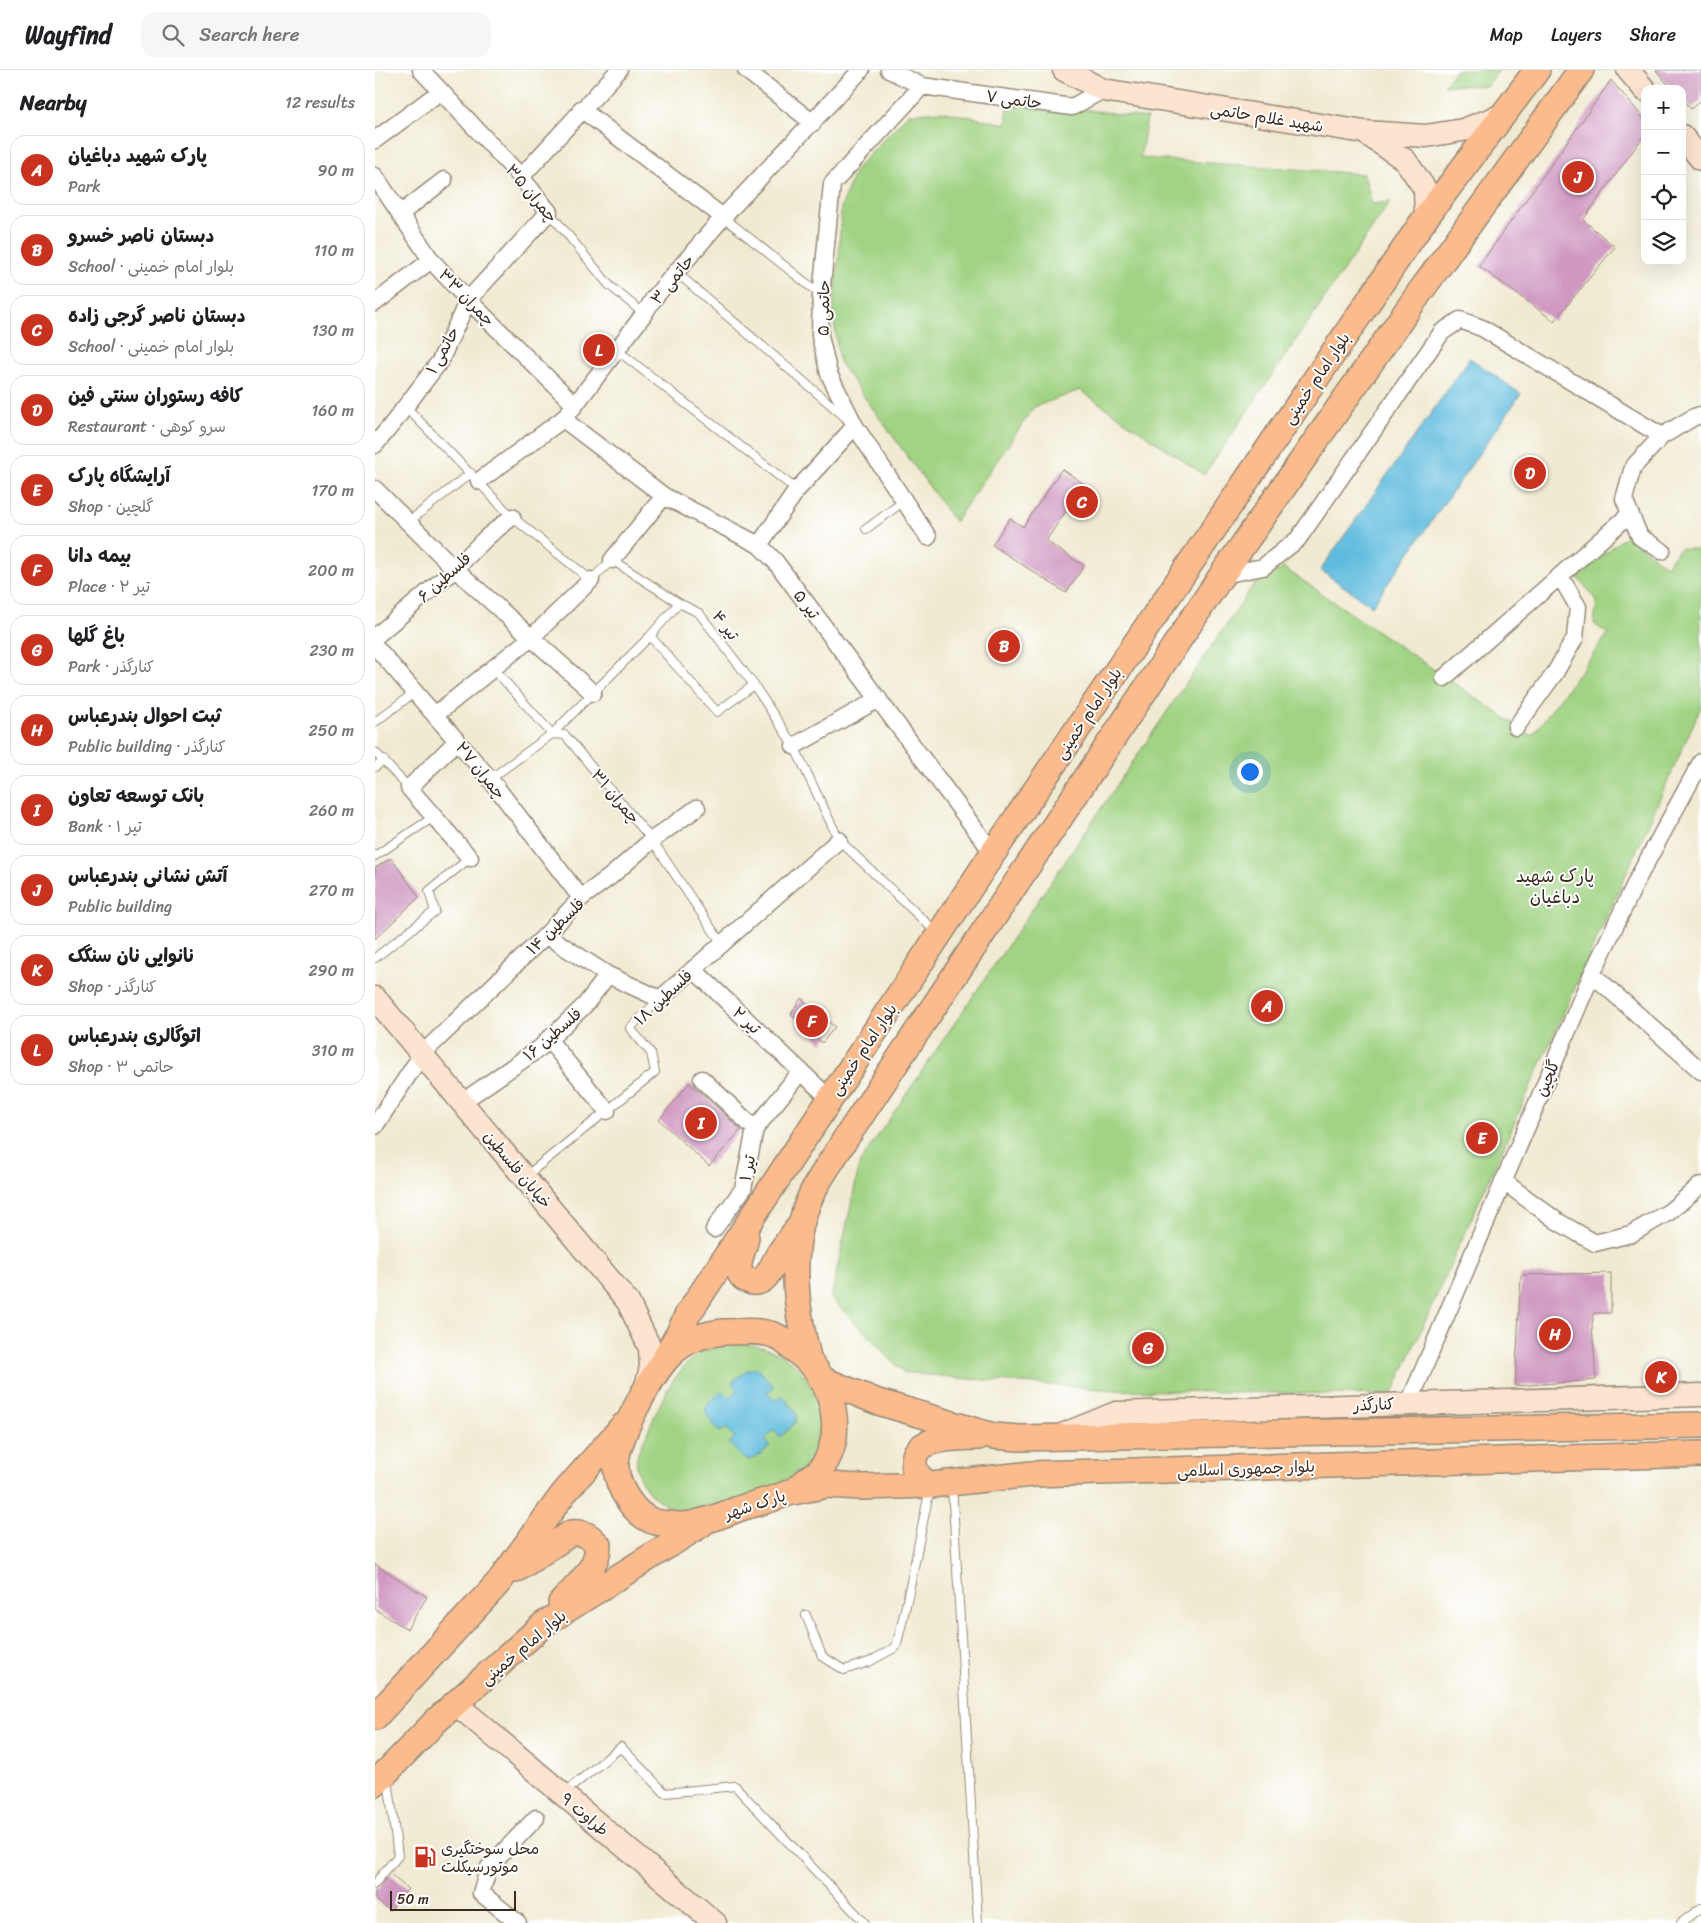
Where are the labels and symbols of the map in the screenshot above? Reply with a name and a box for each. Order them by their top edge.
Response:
street label: حاتمی ۷ [984,81,1044,118]
street label: شهید غلام حاتمی [1208,94,1326,141]
street label: چمران ۳۵ [498,157,565,229]
pin: J [1562,158,1594,196]
street label: حاتمی ۳ [643,248,702,311]
street label: چمران ۳۳ [431,261,502,333]
street label: حاتمی ۵ [809,280,838,336]
street label: حاتمی ۱ [417,321,467,380]
street label: بلوار امام خمینی [1275,326,1358,430]
pin: L [583,331,615,369]
pin: D [1514,454,1546,492]
pin: C [1066,483,1098,521]
street label: فلسطین ۶ [410,545,478,610]
street label: تیر ۵ [786,583,828,626]
street label: تیر ۴ [704,604,747,647]
pin: B [988,627,1020,665]
street label: بلوار امام خمینی [1047,661,1130,765]
street label: چمران ۲۷ [448,735,513,806]
your location [1237,759,1263,785]
street label: چمران ۳۱ [584,762,648,830]
district label: پارک شهید دباغیان [1516,860,1594,913]
street label: فلسطین ۱۴ [519,890,592,962]
street label: فلسطین ۱۸ [627,962,700,1033]
pin: A [1251,987,1283,1025]
street label: بلوار امام خمینی [822,997,905,1101]
street label: تیر ۲ [725,999,768,1042]
street label: فلسطین ۱۶ [516,1000,589,1069]
pin: F [796,1002,828,1040]
street label: گلچین [1527,1055,1568,1101]
pin: I [685,1104,717,1142]
pin: E [1466,1119,1498,1157]
street label: خیابان فلسطین [476,1124,559,1215]
street label: تیر ۱ [731,1152,764,1184]
pin: H [1539,1315,1571,1353]
pin: G [1132,1329,1164,1367]
pin: K [1645,1358,1677,1396]
street label: کنارگذر [1352,1389,1395,1420]
street label: بلوار جمهوری اسلامی [1177,1452,1315,1485]
street label: پارک شهر [719,1481,789,1529]
street label: بلوار امام خمینی [473,1602,573,1693]
street label: طراوت ۹ [554,1785,616,1844]
place label: محل سوختگیری موتورسیکلت [441,1834,539,1881]
fuel station icon: محل سوختگیری موتورسیکلت [412,1844,438,1870]
scale bar [390,1888,516,1911]

